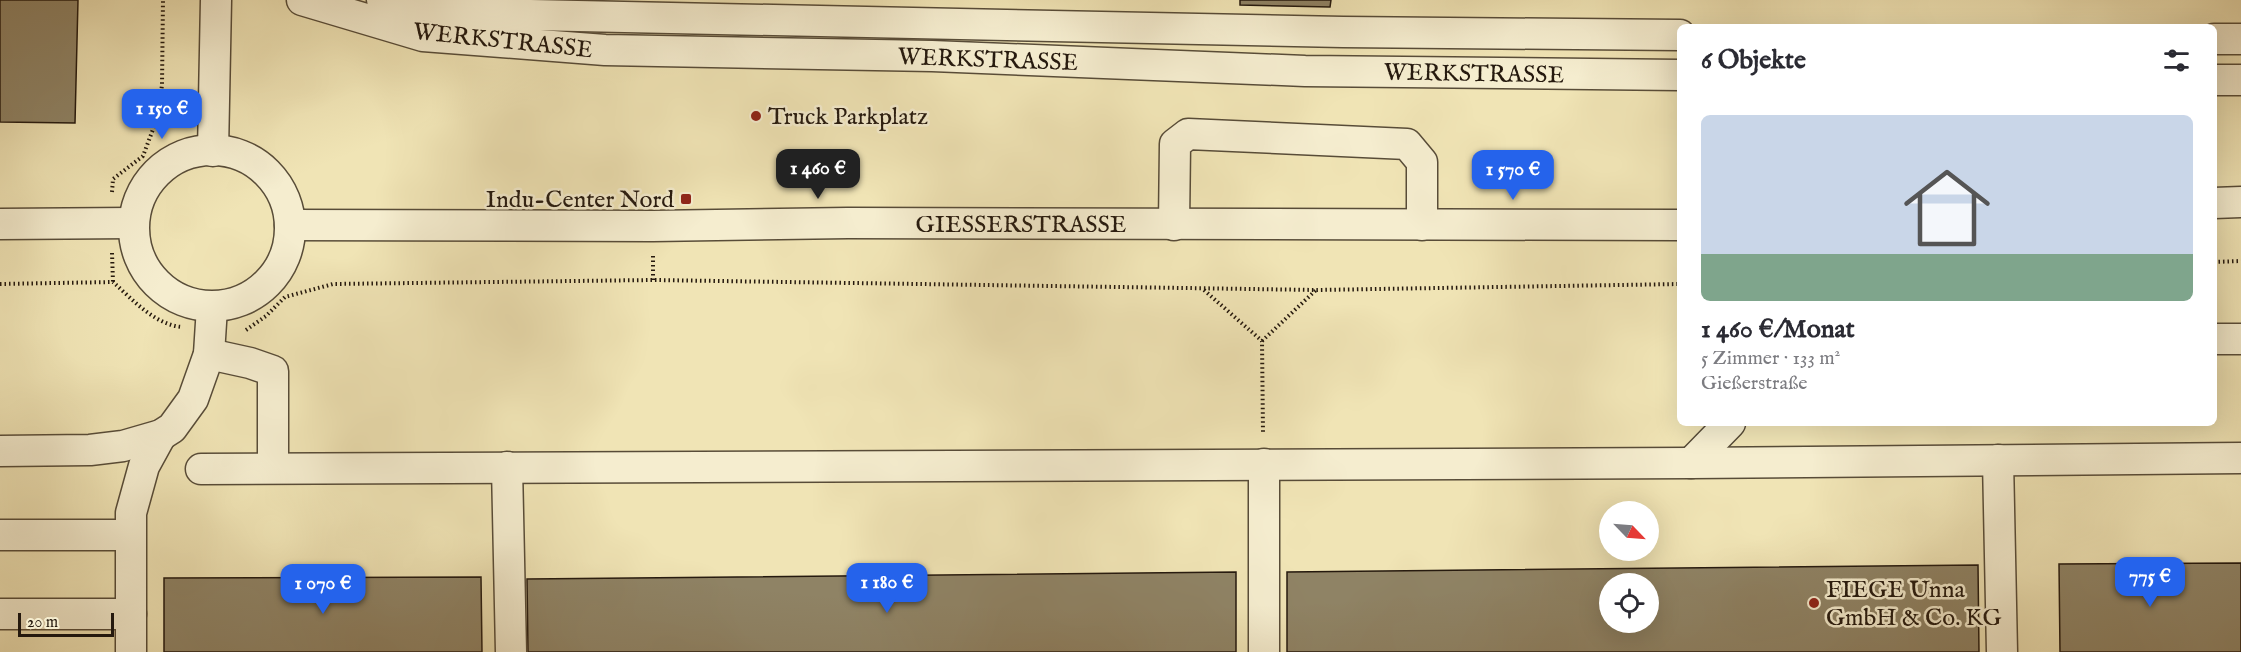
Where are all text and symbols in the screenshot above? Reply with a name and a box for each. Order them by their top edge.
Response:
street label: WERKSTRASSE [412,17,594,66]
street label: WERKSTRASSE [897,42,1079,79]
text: 6 Objekte [1701,44,1806,77]
icon: filters [2160,44,2193,77]
street label: WERKSTRASSE [1384,57,1564,92]
pin: 1 150 € [107,89,217,140]
text: 1 150 € [136,96,188,121]
place label: Truck Parkplatz [768,102,928,133]
marker: Truck Parkplatz [749,109,763,123]
pin: 1 460 € [763,149,873,200]
pin: 1 570 € [1458,150,1568,201]
icon: home [1893,154,2001,262]
text: 1 460 € [790,156,846,181]
text: 1 570 € [1486,157,1540,182]
place label: Indu-Center Nord [486,185,674,216]
marker: Indu-Center Nord [679,192,693,206]
street label: GIESSERSTRASSE [916,210,1126,241]
text: 1 460 €/Monat [1701,313,1855,346]
text: 5 Zimmer · 133 m² [1701,346,1840,371]
text: Gießerstraße [1701,371,1808,396]
north arrow [1599,501,1659,561]
map controls [1599,501,1659,633]
pin: 775 € [2108,557,2192,608]
pin: 1 180 € [832,563,942,614]
pin: 1 070 € [268,564,378,615]
text: 775 € [2129,564,2171,589]
text: 1 180 € [860,570,914,595]
text: 1 070 € [295,571,351,596]
button: locate [1599,573,1659,633]
place label: FIEGE Unna GmbH & Co. KG [1826,575,2002,634]
marker: FIEGE Unna GmbH & Co. KG [1807,596,1821,610]
scale bar [18,610,114,638]
text: 20 m [27,613,58,633]

